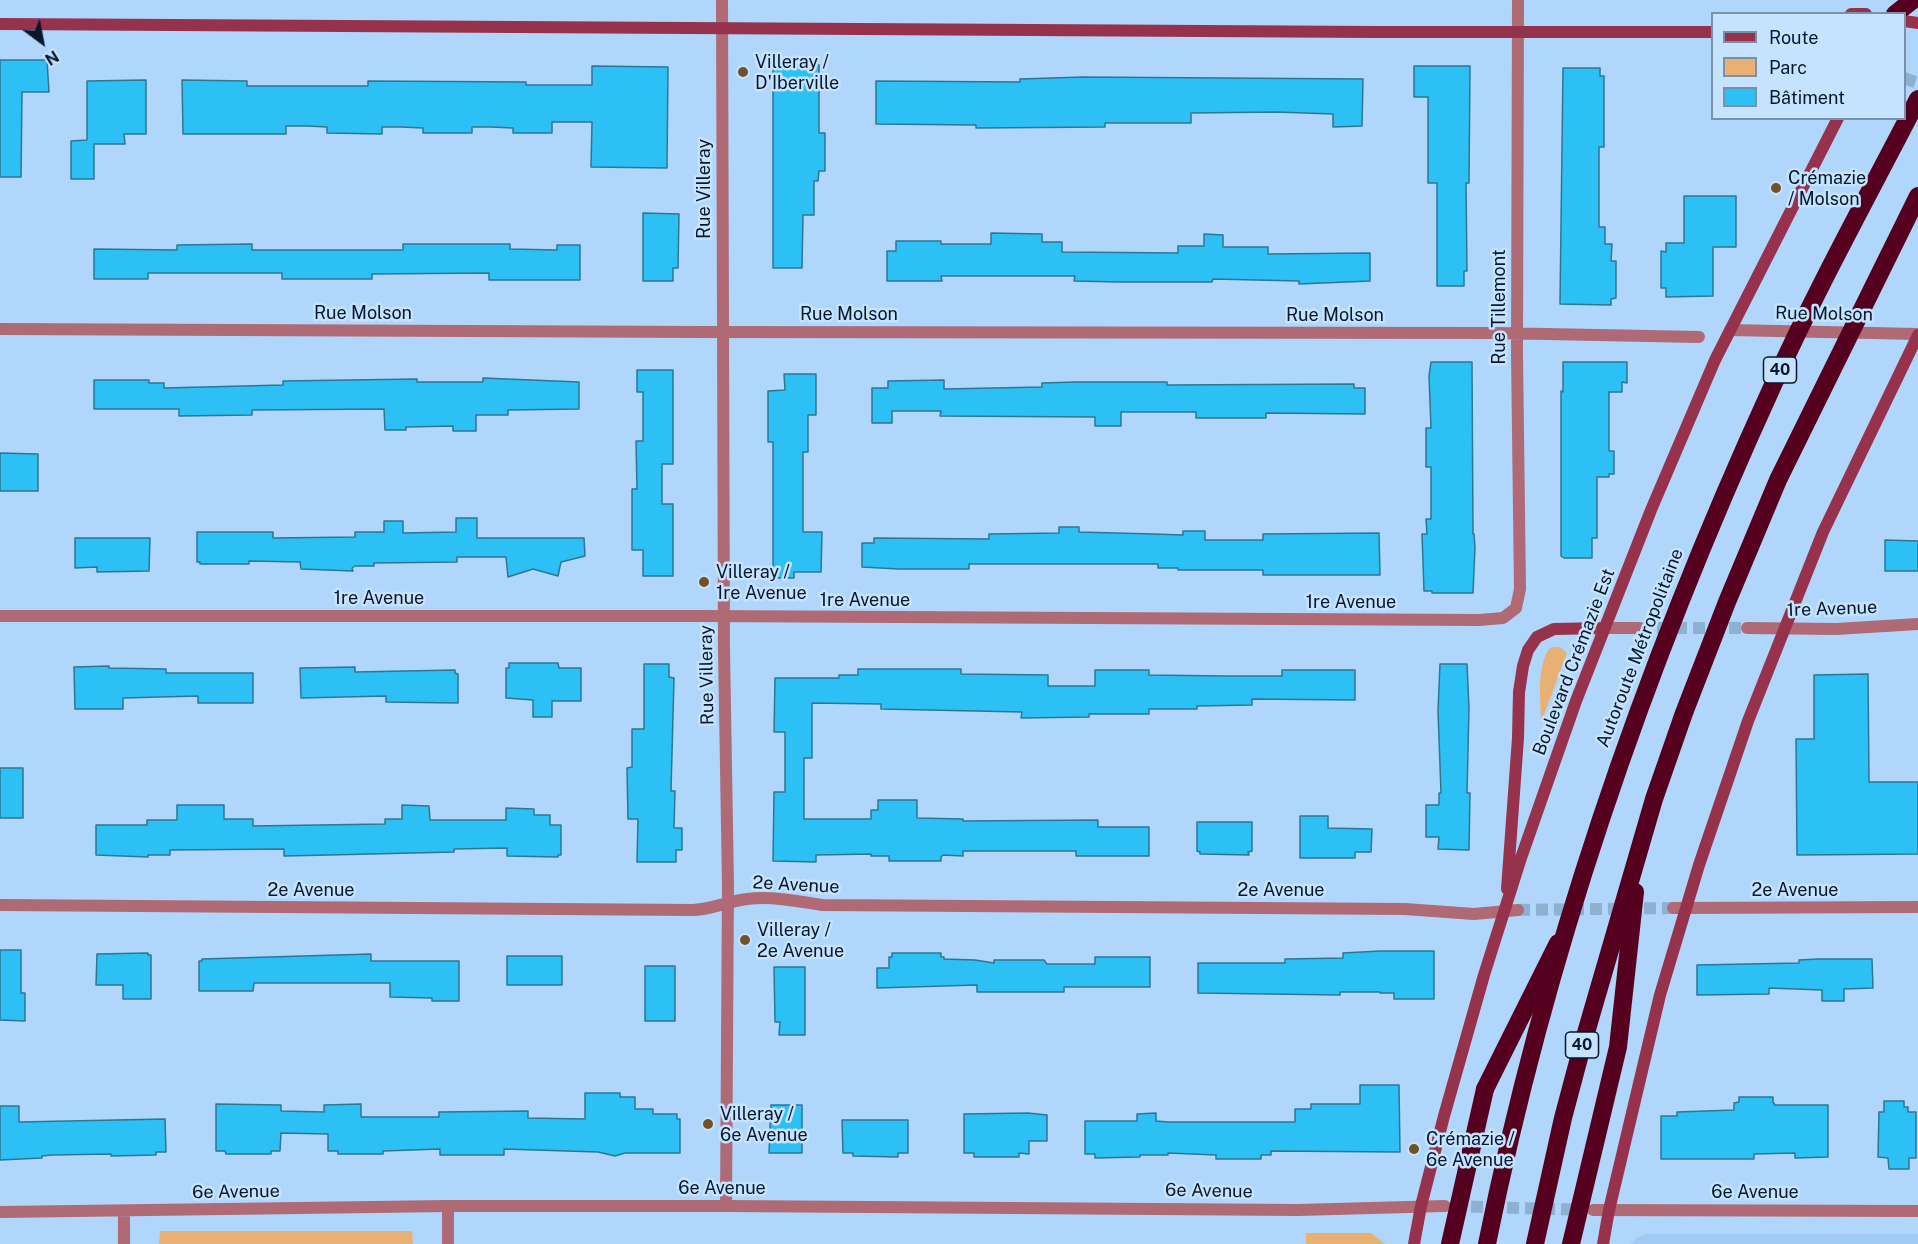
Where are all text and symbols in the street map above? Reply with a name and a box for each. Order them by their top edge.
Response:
north arrow [12,12,72,72]
legend [1711,12,1906,120]
text: Route [1769,27,1818,48]
text: N [41,46,62,69]
place label: Villeray / D'Iberville [755,51,839,94]
text: Parc [1769,57,1807,78]
marker: Villeray / D'Iberville [736,65,750,79]
text: Bâtiment [1769,87,1845,108]
street label: Rue Villeray [693,139,715,239]
place label: Crémazie / Molson [1788,167,1866,210]
marker: Crémazie / Molson [1769,181,1783,195]
street label: Rue Tillemont [1488,249,1510,365]
street label: Rue Molson [314,302,412,324]
street label: Rue Molson [1775,302,1873,326]
street label: Rue Molson [800,303,898,325]
street label: Rue Molson [1286,304,1384,326]
road number: 40 [1764,357,1796,383]
street label: Autoroute Métropolitaine [1592,546,1688,750]
place label: Villeray / 1re Avenue [716,561,807,604]
street label: Boulevard Crémazie Est [1528,566,1620,758]
marker: Villeray / 1re Avenue [697,575,711,589]
street label: 1re Avenue [334,587,424,609]
street label: 1re Avenue [820,589,910,611]
street label: 1re Avenue [1306,591,1396,613]
street label: 1re Avenue [1786,597,1878,621]
street label: Rue Villeray [695,625,719,725]
street label: 2e Avenue [752,872,840,898]
street label: 2e Avenue [267,879,355,901]
street label: 2e Avenue [1237,879,1325,901]
street label: 2e Avenue [1751,879,1839,901]
place label: Villeray / 2e Avenue [757,919,844,962]
marker: Villeray / 2e Avenue [738,933,752,947]
road number: 40 [1566,1032,1598,1058]
place label: Villeray / 6e Avenue [720,1103,808,1146]
marker: Villeray / 6e Avenue [701,1117,715,1131]
place label: Crémazie / 6e Avenue [1426,1128,1515,1170]
marker: Crémazie / 6e Avenue [1407,1142,1421,1156]
street label: 6e Avenue [678,1177,766,1199]
street label: 6e Avenue [1165,1179,1253,1203]
street label: 6e Avenue [192,1180,280,1204]
street label: 6e Avenue [1711,1181,1799,1203]

